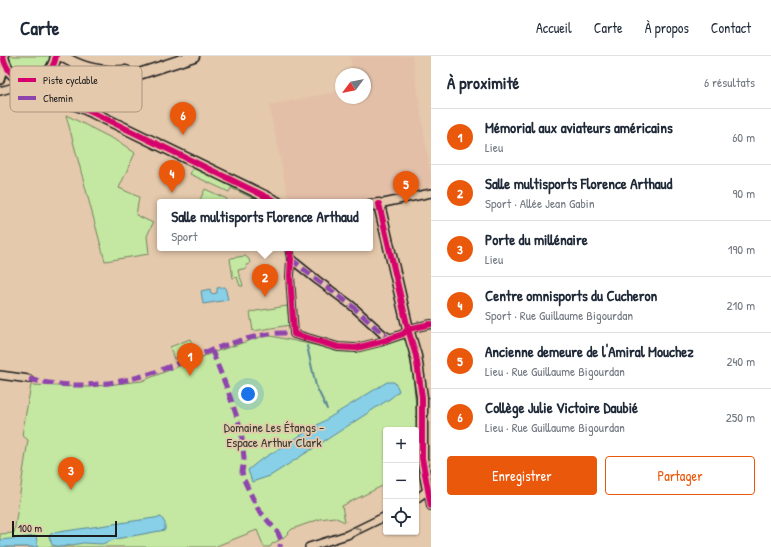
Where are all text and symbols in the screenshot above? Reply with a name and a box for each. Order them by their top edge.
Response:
text: Carte [20,15,59,41]
text: Accueil [536,18,572,37]
text: Carte [594,18,623,37]
text: À propos [645,18,689,37]
text: Contact [711,18,751,37]
legend [10,66,142,112]
north arrow [335,68,371,104]
text: À proximité [447,71,519,94]
text: Piste cyclable [43,73,99,87]
text: 6 résultats [704,73,755,91]
text: Chemin [43,91,73,105]
pin: 6 [170,102,196,135]
text: Mémorial aux aviateurs américains [485,117,673,138]
text: 1 [458,128,462,146]
text: 60 m [732,128,755,146]
text: Lieu [485,138,503,156]
pin: 4 [159,160,185,193]
pin: 5 [393,171,419,204]
text: Salle multisports Florence Arthaud [485,173,672,194]
text: 2 [457,184,463,202]
text: 90 m [733,184,755,202]
text: Sport · Allée Jean Gabin [485,194,595,212]
popup [157,199,373,251]
text: Salle multisports Florence Arthaud [171,206,359,227]
text: Sport [171,227,198,245]
text: Porte du millénaire [485,229,588,250]
text: 3 [457,240,463,258]
text: 190 m [728,240,755,258]
text: Lieu [485,250,503,268]
pin: 2 [252,264,278,297]
text: Centre omnisports du Cucheron [485,285,657,306]
text: 4 [458,296,462,314]
text: 210 m [727,296,755,314]
text: Sport · Rue Guillaume Bigourdan [485,306,633,324]
text: Ancienne demeure de l'Amiral Mouchez [485,341,694,362]
pin: 1 [177,343,203,376]
text: 5 [457,352,463,370]
text: 240 m [726,352,755,370]
text: Lieu · Rue Guillaume Bigourdan [485,362,625,380]
your location [238,384,258,404]
text: Collège Julie Victoire Daubié [485,397,638,418]
text: 6 [457,408,463,426]
text: 250 m [726,408,755,426]
park label: Domaine Les Étangs - Espace Arthur Clark [224,418,324,451]
text: Lieu · Rue Guillaume Bigourdan [485,418,625,436]
map controls [383,427,419,535]
button: + [383,427,419,463]
button: Enregistrer [447,456,597,495]
button: Partager [605,456,755,495]
pin: 3 [58,457,84,490]
button: − [383,463,419,499]
button: locate [383,499,419,535]
scale bar [12,519,117,538]
text: 100 m [18,521,42,535]
one-way arrow [355,527,363,535]

